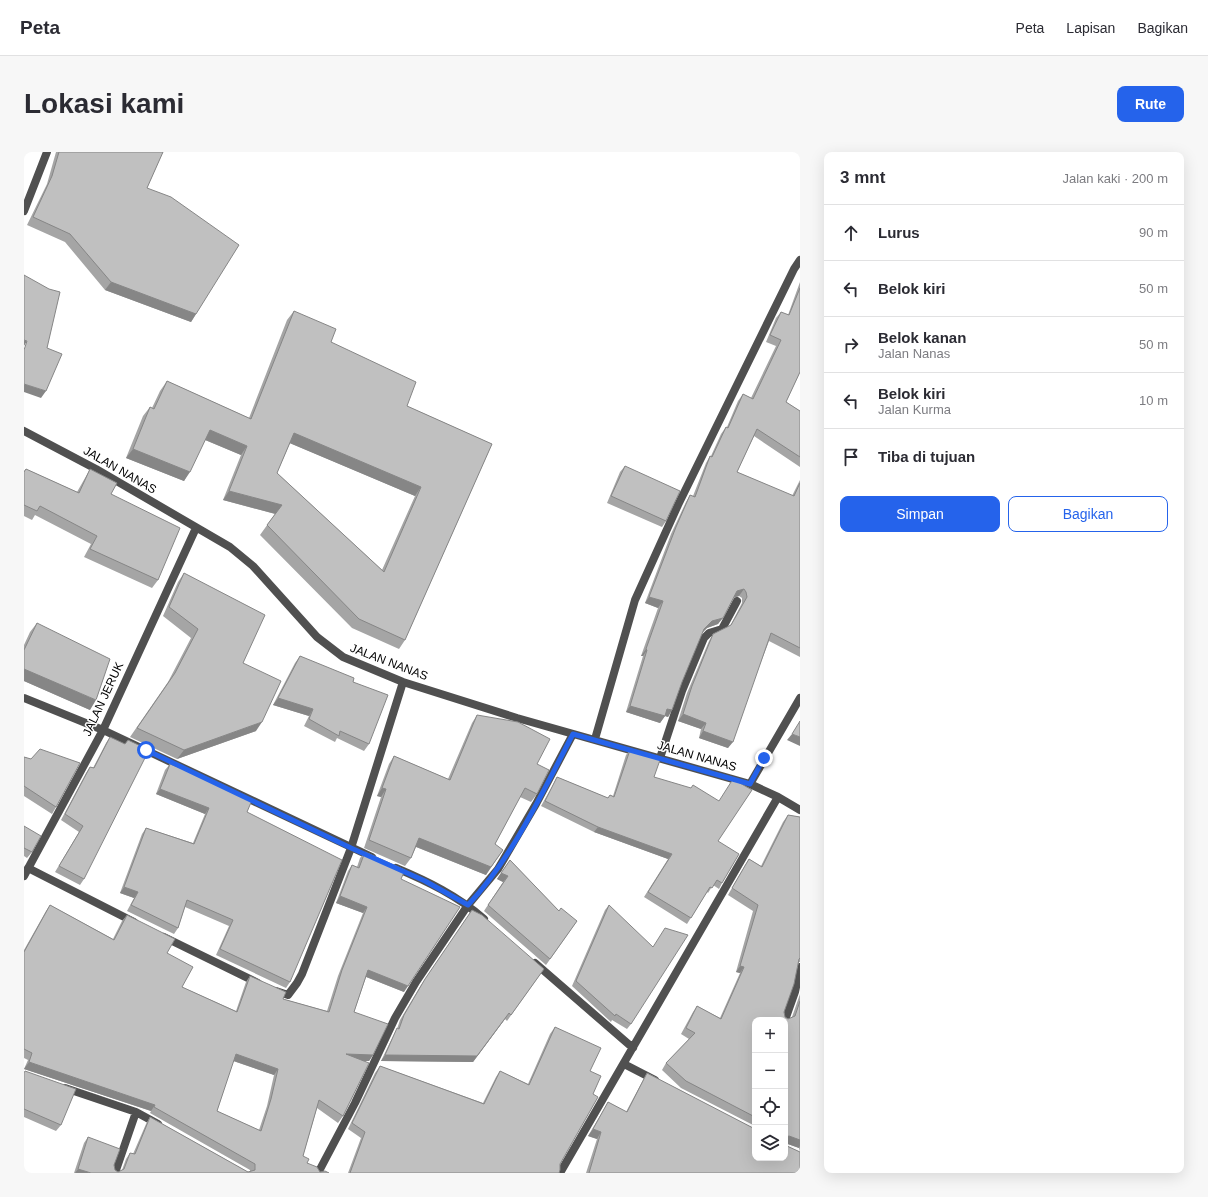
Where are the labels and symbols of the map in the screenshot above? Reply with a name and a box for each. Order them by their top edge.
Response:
street label: JALAN NANAS [81,443,159,497]
street label: JALAN NANAS [348,641,430,683]
street label: JALAN JERUK [80,660,126,738]
street label: JALAN NANAS [656,738,738,774]
route start [137,741,155,759]
route end [755,749,773,767]

